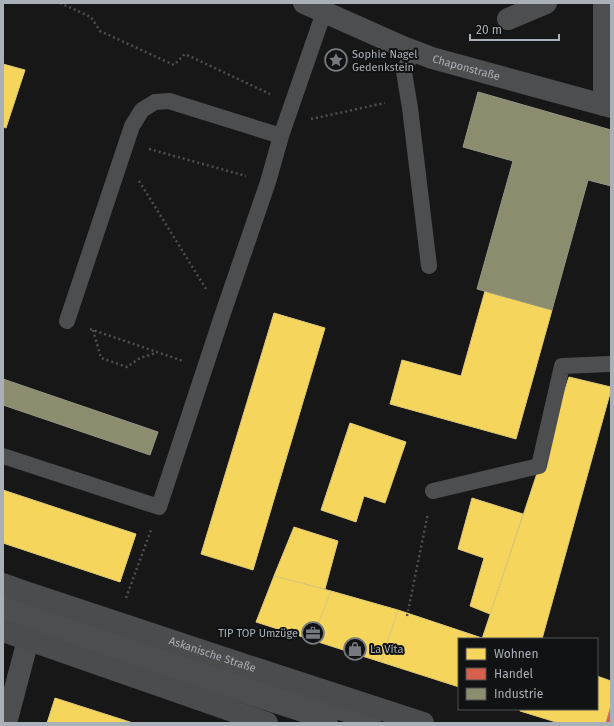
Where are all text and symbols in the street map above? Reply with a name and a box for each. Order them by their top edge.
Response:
scale bar [470,16,559,42]
text: 20 m [476,23,502,37]
place icon: Sophie Nagel Gedenkstein [323,47,349,73]
place label: Sophie Nagel Gedenkstein [352,48,418,74]
street label: Chaponstraße [431,52,501,83]
office icon: TIP TOP Umzüge [300,620,326,646]
place label: TIP TOP Umzüge [218,627,298,640]
street label: Askanische Straße [167,634,257,675]
shop icon: La Vita [342,636,368,662]
legend [458,638,598,710]
place label: La Vita [370,643,403,656]
text: Wohnen [494,647,538,661]
text: Handel [494,667,533,681]
text: Industrie [494,687,543,701]

